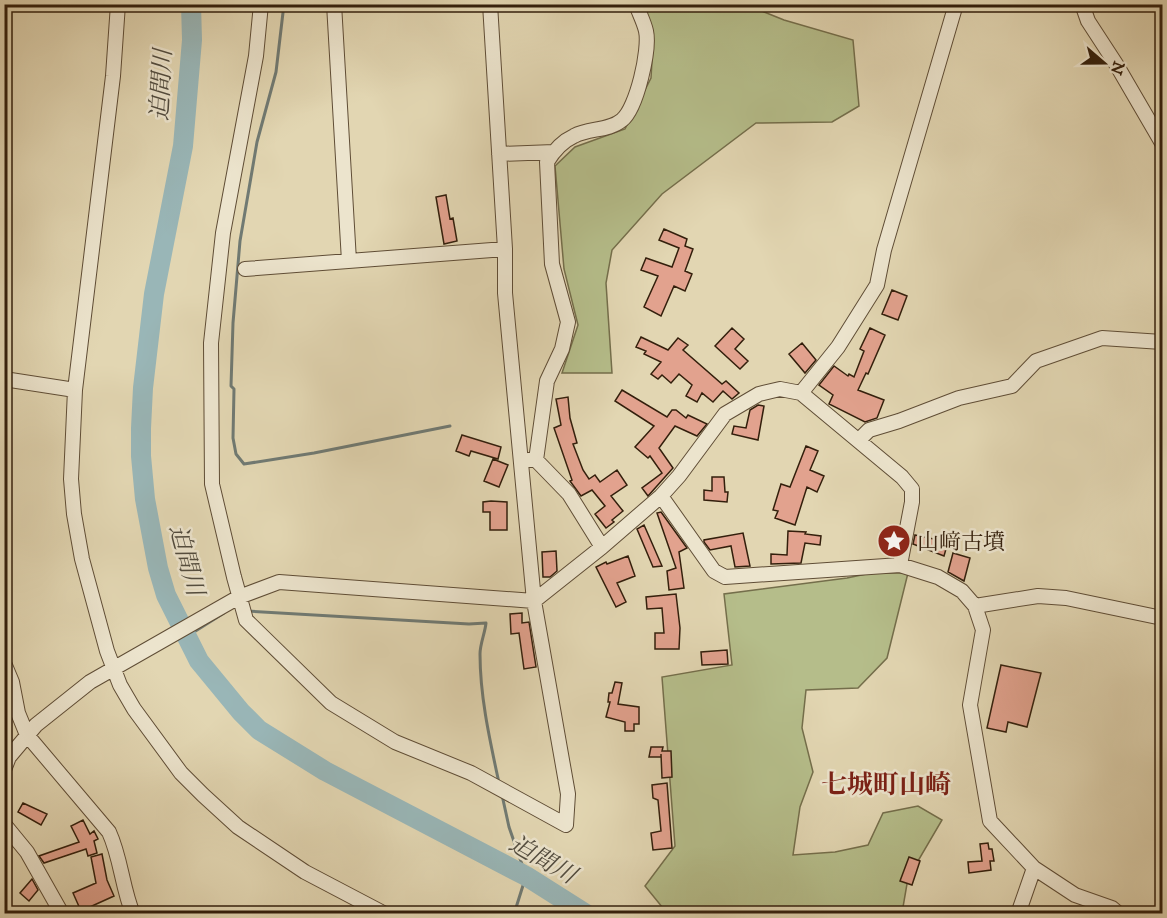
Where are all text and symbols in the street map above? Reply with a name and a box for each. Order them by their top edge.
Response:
north arrow [1074,33,1134,93]
water label: 迫間川 [145,45,179,122]
text: N [1106,58,1129,77]
water label: 迫間川 [162,522,211,602]
place icon: 山﨑古墳 [876,523,912,559]
place label: 山﨑古墳 [917,529,1005,556]
district label: 七城町山崎 [821,769,951,802]
water label: 迫間川 [504,829,584,892]

